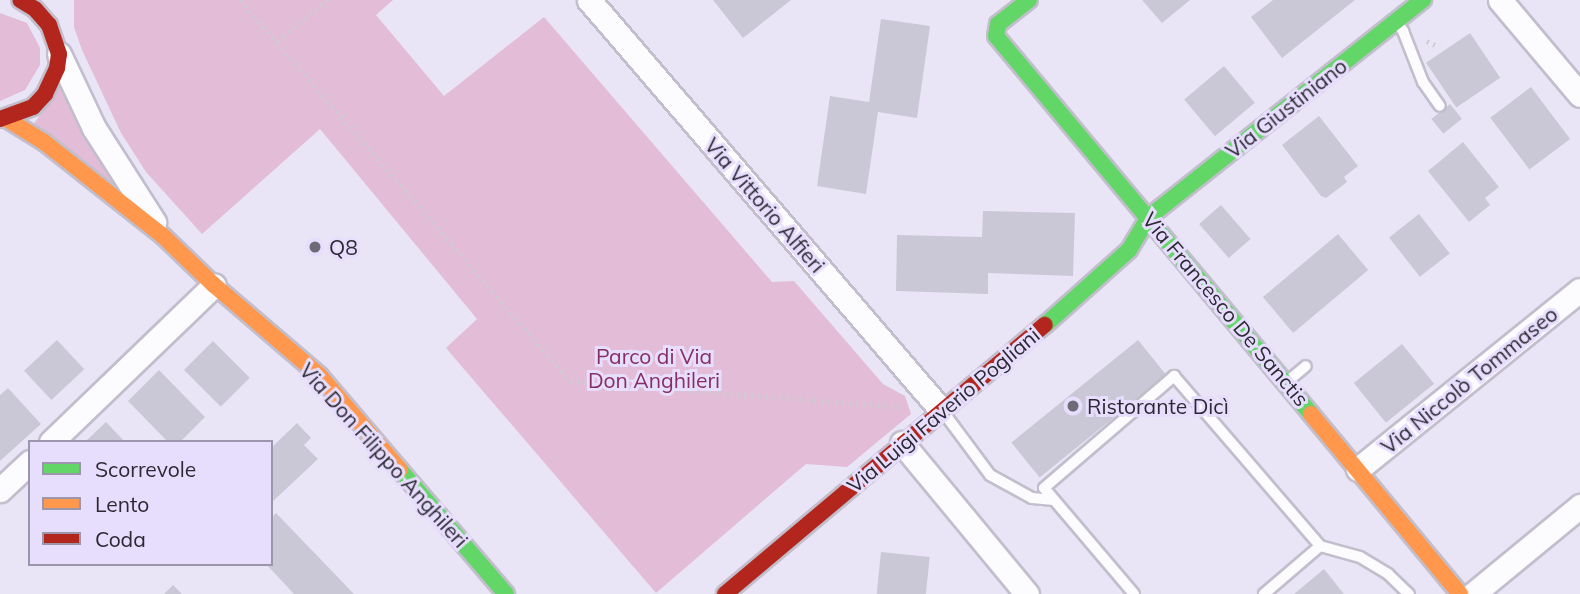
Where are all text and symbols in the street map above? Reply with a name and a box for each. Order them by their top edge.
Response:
street label: Via Giustiniano [1220,53,1352,163]
street label: Via Vittorio Alfieri [700,132,830,278]
street label: Via Francesco De Sanctis [1138,207,1314,411]
place label: Q8 [329,234,358,260]
marker: Q8 [307,239,323,255]
street label: Via Niccolò Tommaseo [1376,301,1562,459]
street label: Via Luigi Faverio Pogliani [842,322,1044,498]
park label: Parco di Via Don Anghileri [588,343,720,393]
street label: Via Don Filippo Anghileri [295,358,473,552]
place label: Ristorante Dicì [1087,393,1229,419]
marker: Ristorante Dicì [1065,398,1081,414]
legend [28,440,273,566]
text: Scorrevole [95,456,196,482]
text: Lento [95,491,149,517]
text: Coda [95,526,146,552]

